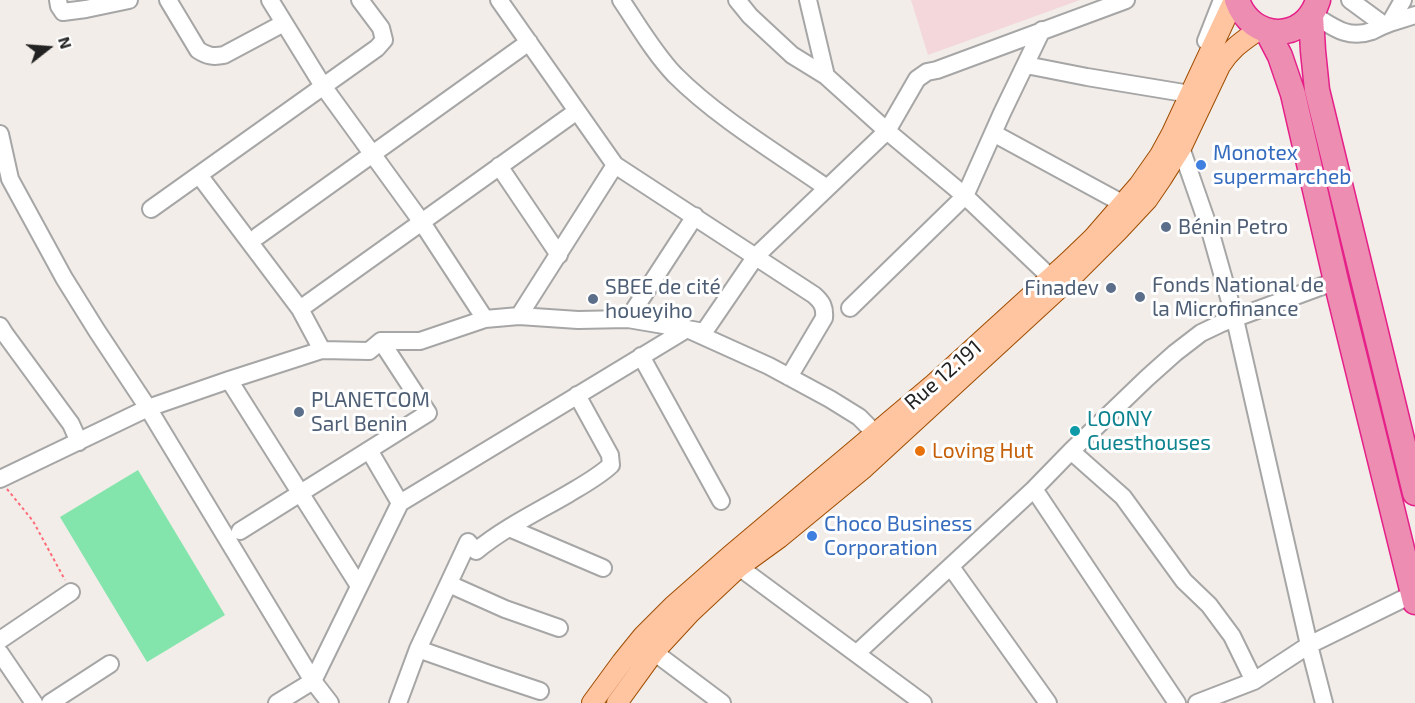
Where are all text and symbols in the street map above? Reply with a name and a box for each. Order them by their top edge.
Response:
north arrow [18,18,78,78]
text: N [55,34,76,51]
place label: Monotex supermarcheb [1213,140,1351,190]
marker: Monotex supermarcheb [1194,158,1208,172]
place label: Bénin Petro [1178,214,1288,240]
marker: Bénin Petro [1159,220,1173,234]
place label: Fonds National de la Microfinance [1152,272,1324,322]
place label: SBEE de cité houeyiho [605,274,721,324]
place label: Finadev [1024,275,1099,301]
marker: Finadev [1104,281,1118,295]
marker: Fonds National de la Microfinance [1133,290,1147,304]
marker: SBEE de cité houeyiho [586,292,600,306]
street label: Rue 12.191 [899,335,987,415]
place label: PLANETCOM Sarl Benin [311,387,430,437]
marker: PLANETCOM Sarl Benin [292,405,306,419]
place label: LOONY Guesthouses [1087,406,1211,456]
marker: LOONY Guesthouses [1068,424,1082,438]
place label: Loving Hut [932,438,1033,464]
marker: Loving Hut [913,444,927,458]
place label: Choco Business Corporation [824,511,972,561]
marker: Choco Business Corporation [805,529,819,543]

